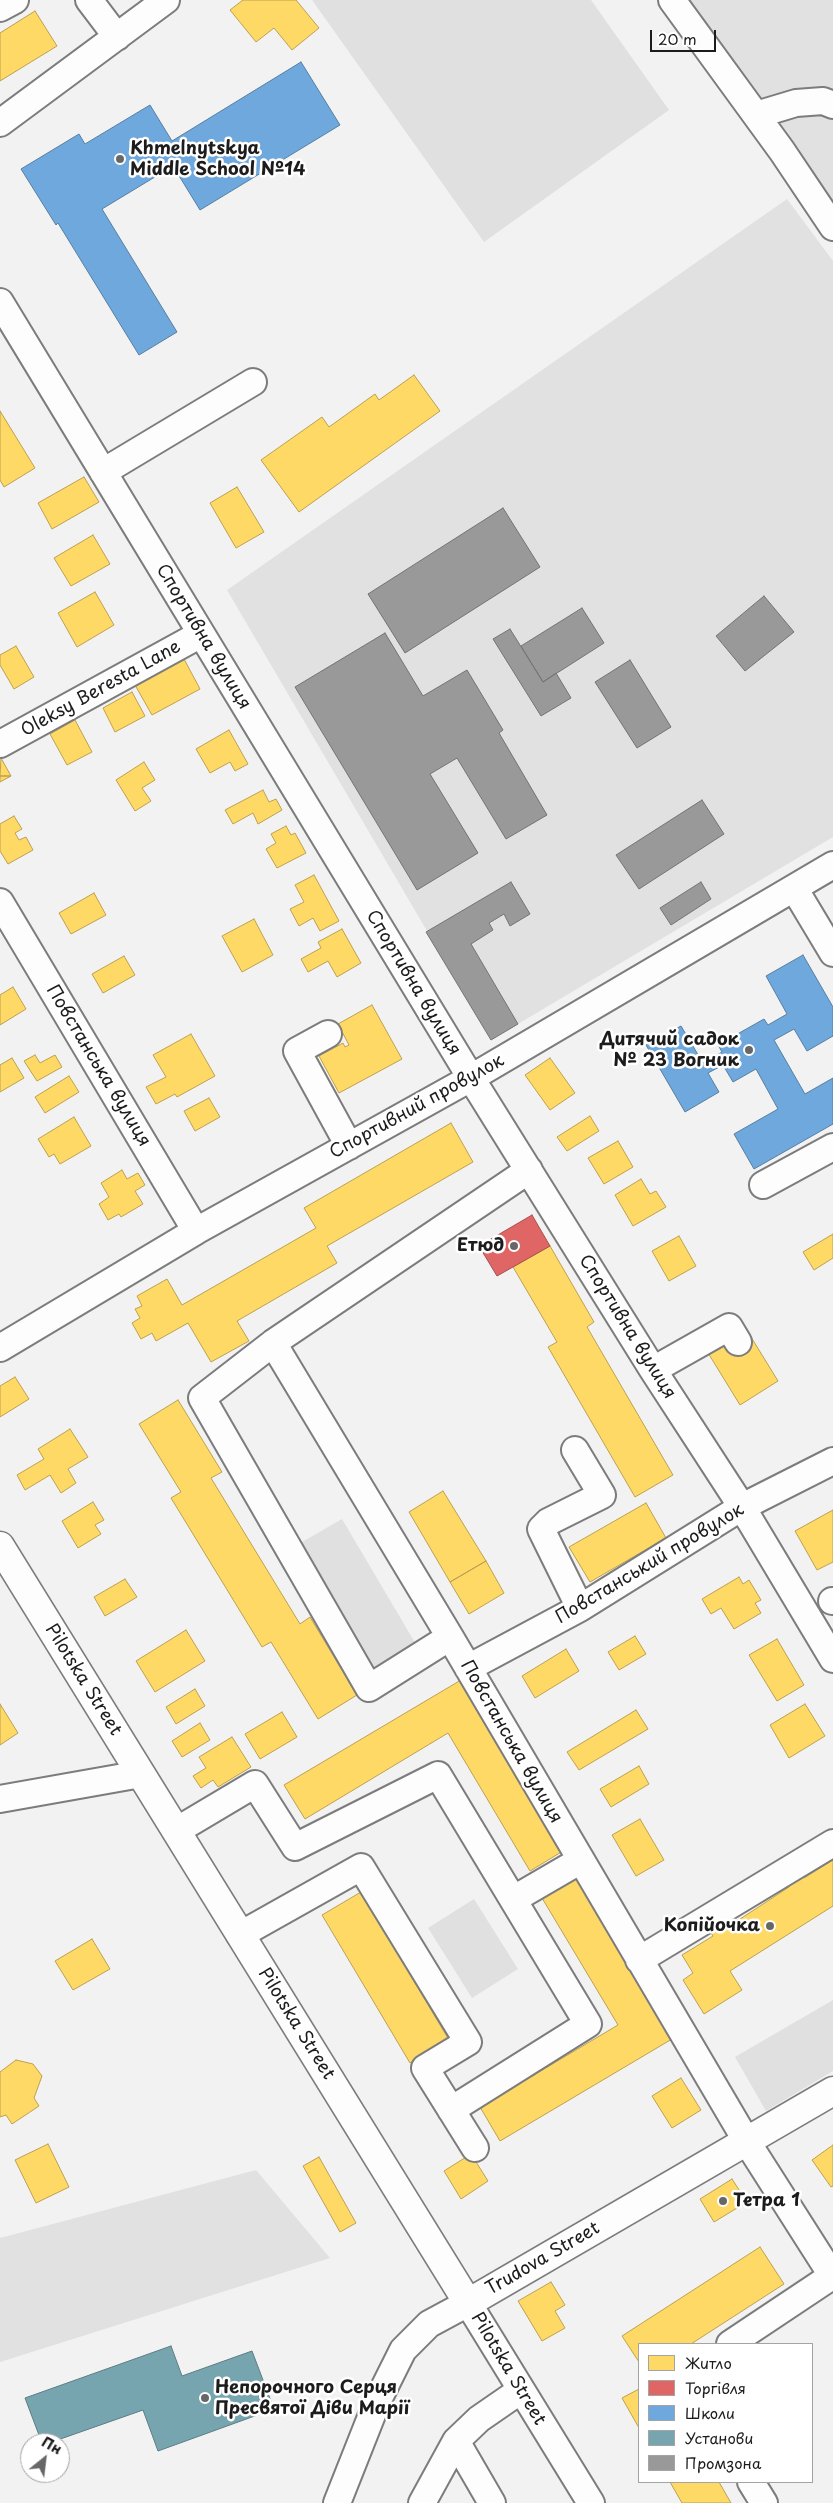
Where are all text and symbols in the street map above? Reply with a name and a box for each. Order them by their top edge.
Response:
scale bar [653,20,719,52]
text: 20 m [658,27,697,50]
place label: Khmelnytskya Middle School №14 [130,138,305,180]
marker: Khmelnytskya Middle School №14 [114,153,126,165]
street label: Спортивна вулиця [151,560,255,714]
street label: Oleksy Beresta Lane [17,636,185,742]
street label: Спортивна вулиця [361,906,465,1060]
street label: Повстанська вулиця [41,981,155,1151]
place label: Дитячий садок № 23 Вогник [600,1029,739,1072]
marker: Дитячий садок № 23 Вогник [743,1044,755,1056]
street label: Спортивний провулок [326,1050,508,1164]
place label: Етюд [457,1235,504,1257]
marker: Етюд [508,1240,520,1252]
street label: Спортивна вулиця [574,1251,680,1403]
street label: Повстанський провулок [552,1499,748,1629]
street label: Pilotska Street [40,1620,126,1740]
street label: Повстанська вулиця [455,1657,567,1827]
place label: Копійочка [664,1915,760,1937]
marker: Копійочка [764,1920,776,1932]
street label: Pilotska Street [253,1964,339,2084]
place label: Тетра 1 [733,2190,800,2212]
marker: Тетра 1 [717,2195,729,2207]
street label: Trudova Street [482,2218,604,2300]
street label: Pilotska Street [466,2309,550,2429]
legend [638,2343,813,2483]
text: Житло [685,2351,732,2374]
text: Торгівля [685,2376,746,2399]
place label: Непорочного Серця Пресвятої Діви Марії [215,2377,409,2420]
marker: Непорочного Серця Пресвятої Діви Марії [199,2392,211,2404]
text: Школи [685,2401,735,2424]
text: Установи [685,2426,753,2449]
text: Пн [38,2431,66,2459]
north arrow [20,2433,70,2483]
text: Промзона [685,2451,761,2474]

